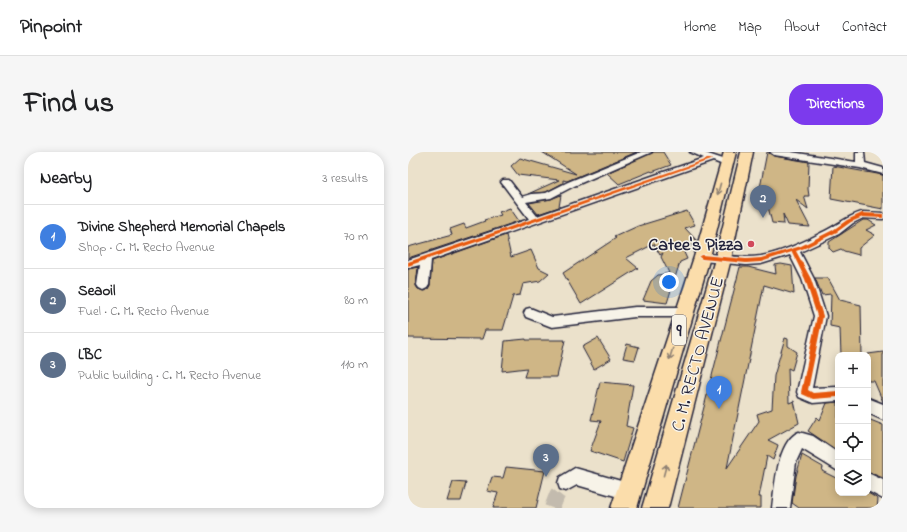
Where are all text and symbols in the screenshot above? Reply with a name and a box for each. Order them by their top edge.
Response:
text: Pinpoint [20,14,82,41]
text: Home [684,17,716,38]
text: Map [738,17,762,38]
text: About [784,17,820,38]
text: Contact [842,17,887,38]
text: Find us [24,84,114,125]
button: Directions [789,84,883,125]
text: Nearby [40,166,92,191]
text: 3 results [322,169,368,188]
one-way arrow [715,183,722,196]
pin: 2 [750,185,776,218]
text: Divine Shepherd Memorial Chapels [78,216,285,238]
text: 1 [51,227,55,246]
text: 70 m [344,227,368,246]
place label: Catee's Pizza [648,233,743,259]
text: Shop · C. M. Recto Avenue [78,238,215,257]
marker: Catee's Pizza [746,239,756,249]
your location [659,272,679,292]
street label: C. M. RECTO AVENUE [666,274,732,435]
text: Seaoil [78,280,115,302]
text: 2 [50,291,56,310]
text: 80 m [344,291,368,310]
text: Fuel · C. M. Recto Avenue [78,302,209,321]
road number: 9 [672,315,686,345]
text: LBC [78,344,102,366]
one-way arrow [667,348,674,361]
map controls [835,352,871,496]
button: + [835,352,871,388]
text: 3 [50,355,56,374]
text: 110 m [341,355,368,374]
text: Public building · C. M. Recto Avenue [78,366,261,385]
pin: 1 [706,376,732,409]
button: − [835,388,871,424]
button: locate [835,424,871,460]
pin: 3 [533,444,559,477]
button: layers [835,460,871,496]
one-way arrow [662,464,670,477]

